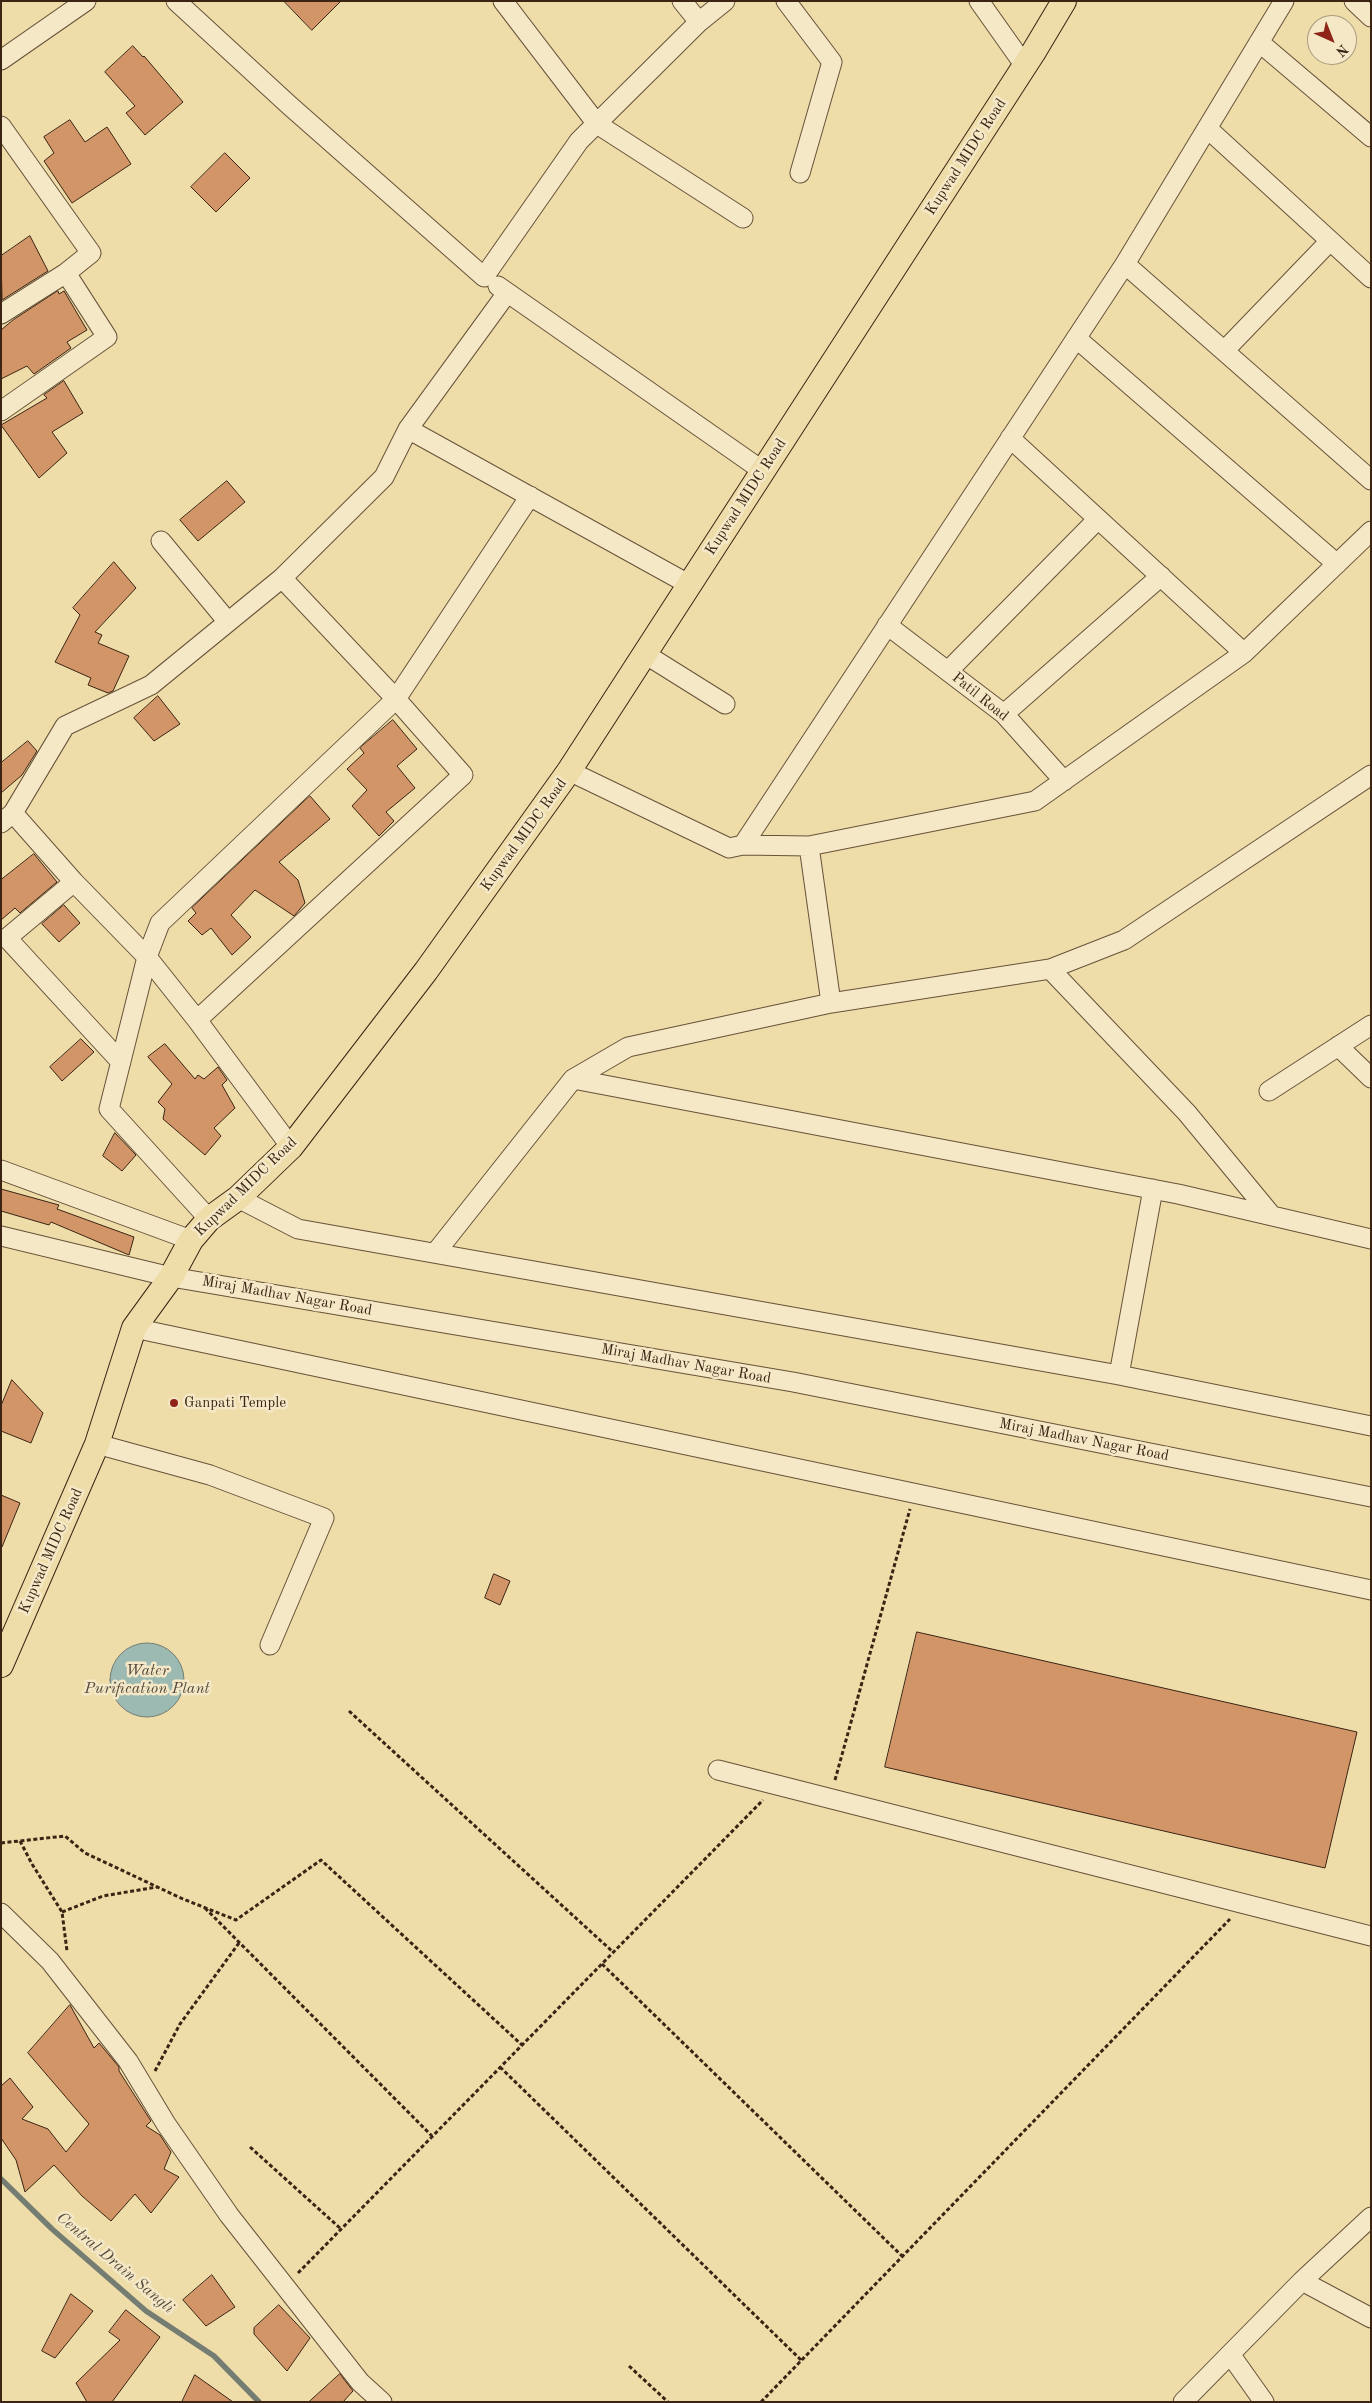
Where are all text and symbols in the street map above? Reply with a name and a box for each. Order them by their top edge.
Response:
north arrow [1307,15,1357,65]
text: N [1333,41,1350,59]
street label: Kupwad MIDC Road [922,95,1010,219]
street label: Kupwad MIDC Road [702,435,790,559]
street label: Patil Road [948,669,1012,725]
street label: Kupwad MIDC Road [477,775,571,895]
street label: Kupwad MIDC Road [191,1134,301,1240]
street label: Miraj Madhav Nagar Road [201,1272,373,1320]
street label: Miraj Madhav Nagar Road [600,1340,772,1388]
place label: Ganpati Temple [184,1394,286,1412]
marker: Ganpati Temple [168,1397,180,1409]
street label: Miraj Madhav Nagar Road [998,1415,1170,1465]
street label: Kupwad MIDC Road [15,1486,87,1616]
water label: Water Purification Plant [84,1661,210,1699]
water label: Central Drain Sangli [52,2208,178,2318]

